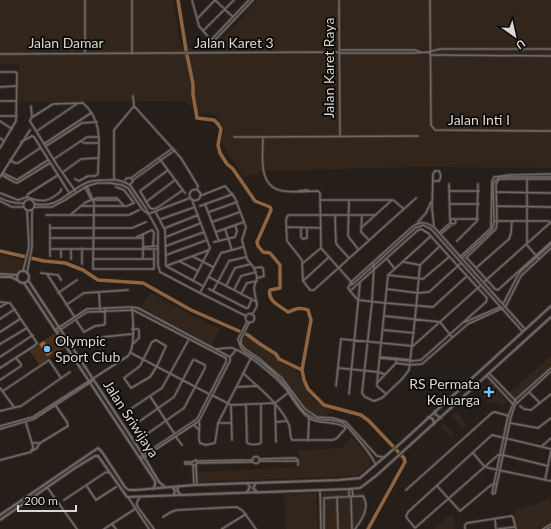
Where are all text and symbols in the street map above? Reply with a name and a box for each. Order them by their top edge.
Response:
north arrow [495,16,535,56]
street label: Jalan Karet Raya [320,18,337,118]
street label: Jalan Damar [28,34,104,51]
street label: Jalan Karet 3 [194,34,274,51]
text: U [514,37,528,52]
street label: Jalan Inti I [448,111,510,128]
place label: Olympic Sport Club [55,332,120,365]
marker: Olympic Sport Club [42,344,52,354]
place label: RS Permata Keluarga [409,375,480,408]
street label: Jalan Sriwijaya [100,377,163,461]
marker: RS Permata Keluarga [483,386,495,398]
scale bar [18,487,76,513]
text: 200 m [24,493,58,508]

